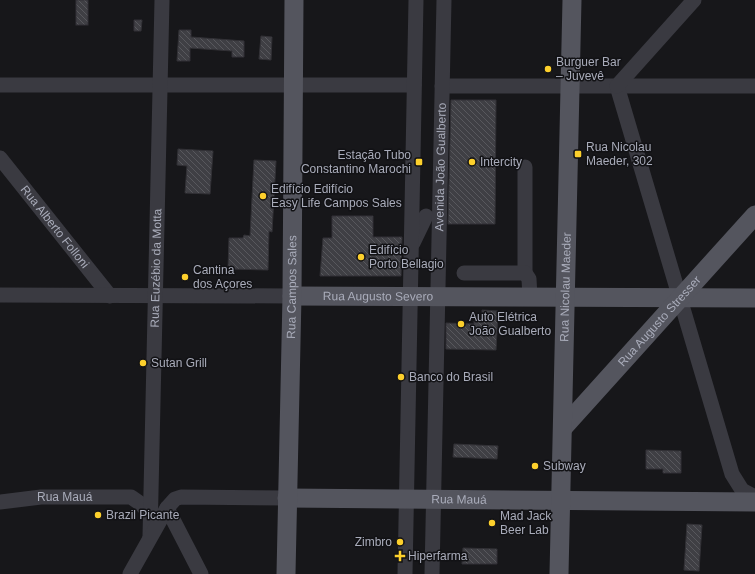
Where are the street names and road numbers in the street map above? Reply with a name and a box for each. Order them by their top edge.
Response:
street label: Avenida João Gualberto [432,102,449,232]
street label: Rua Alberto Folloni [18,183,92,271]
street label: Rua Euzébio da Motta [148,208,164,328]
street label: Rua Nicolau Maeder [557,232,574,342]
street label: Rua Campos Sales [284,235,299,339]
street label: Rua Augusto Stresser [615,273,704,369]
street label: Rua Augusto Severo [323,289,433,304]
street label: Rua Mauá [37,490,93,504]
street label: Rua Mauá [431,492,487,507]

